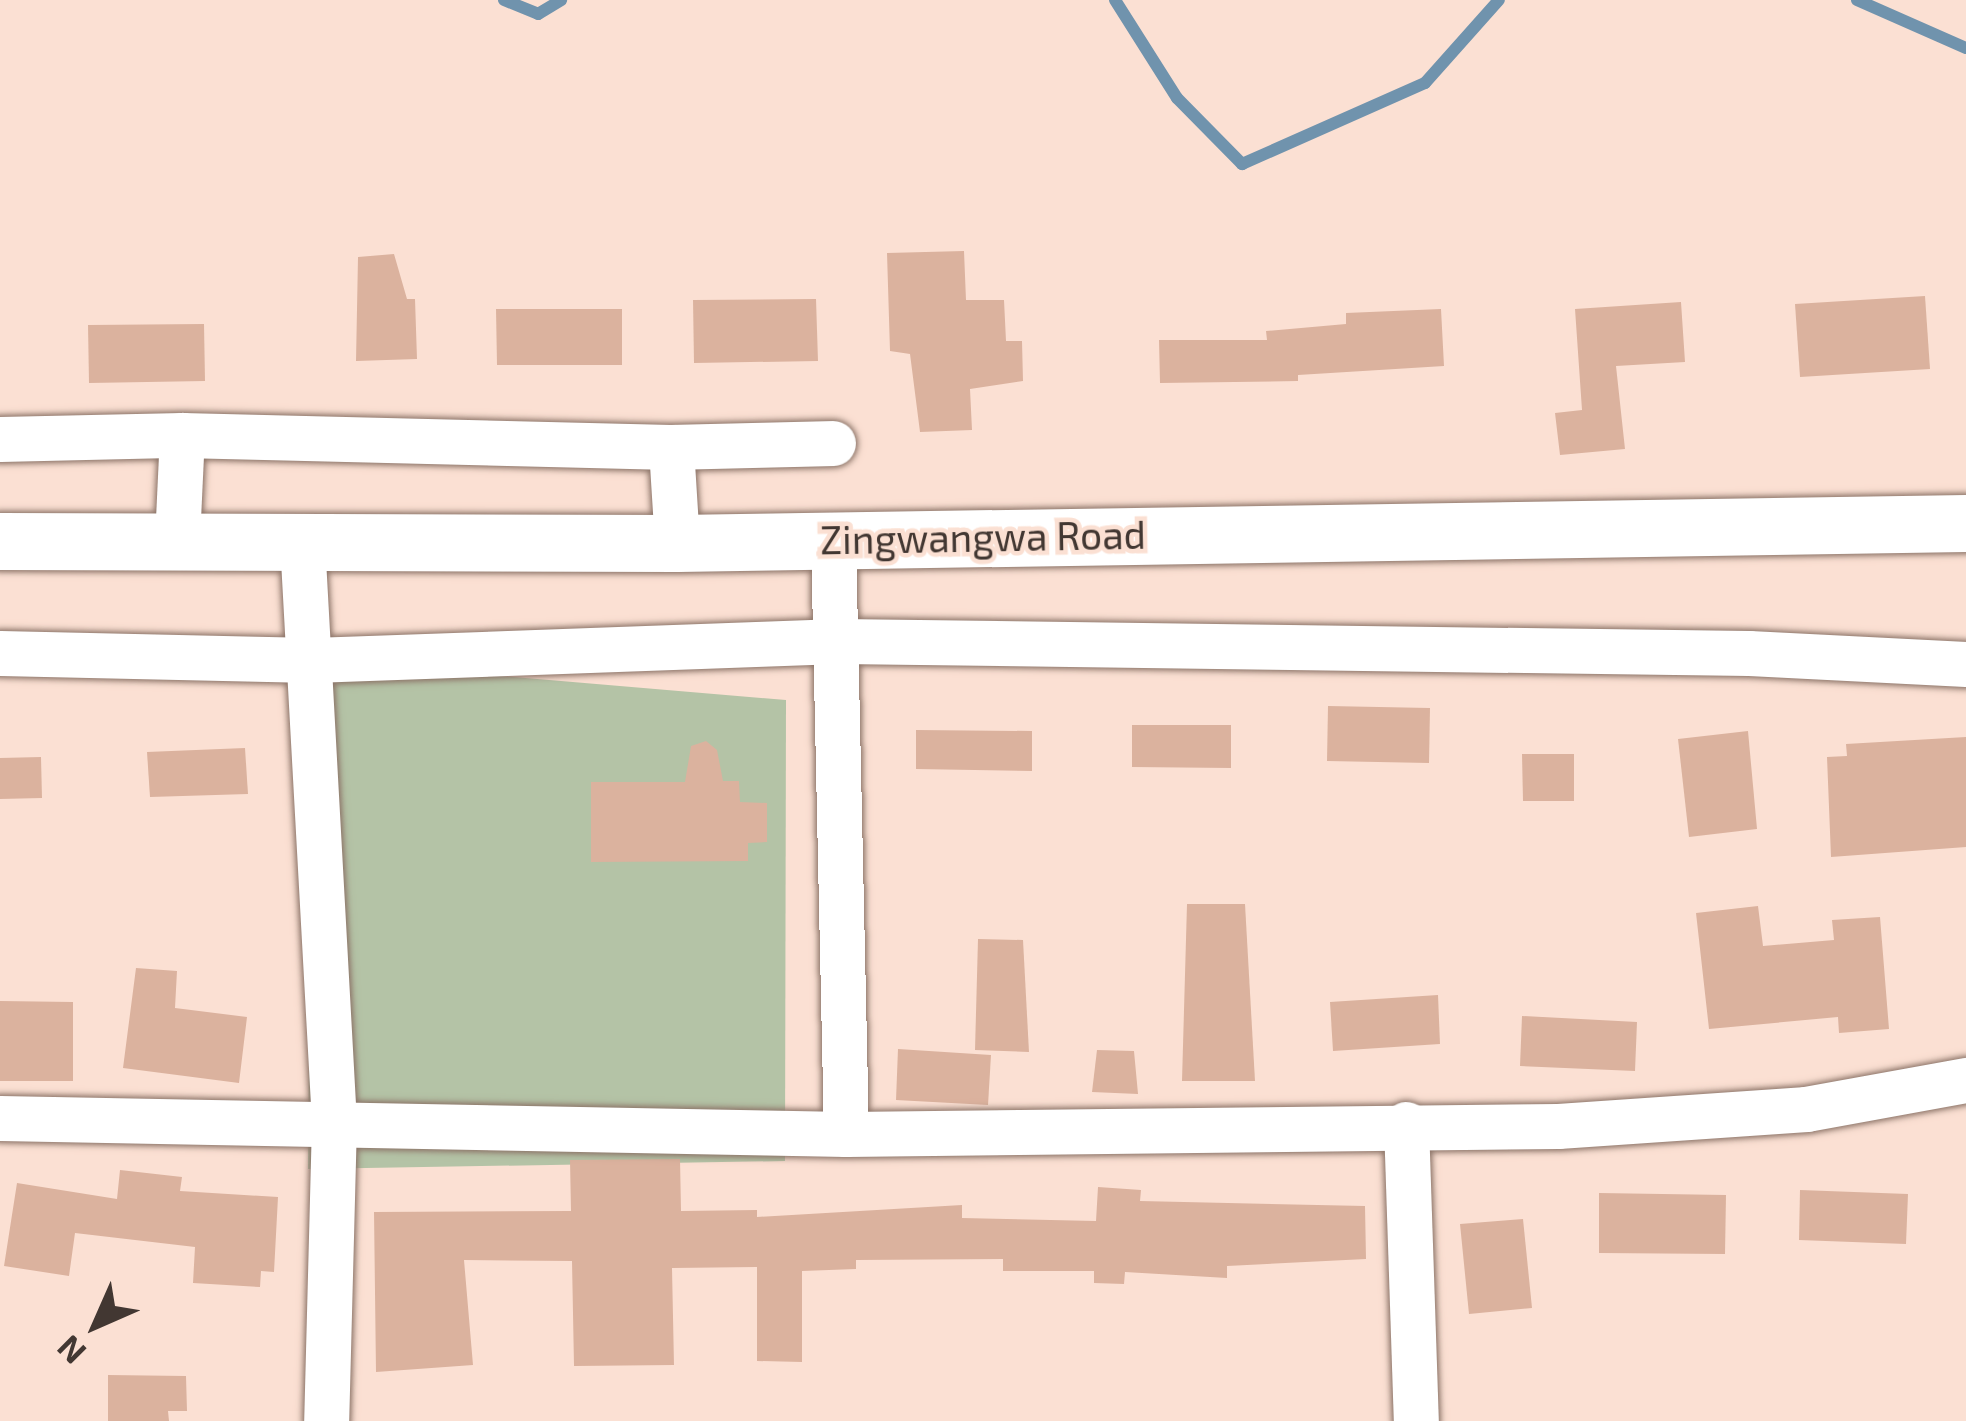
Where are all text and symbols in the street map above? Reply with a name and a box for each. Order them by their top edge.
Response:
street label: Zingwangwa Road [820,511,1146,563]
north arrow [36,1265,156,1385]
text: N [48,1328,93,1373]

